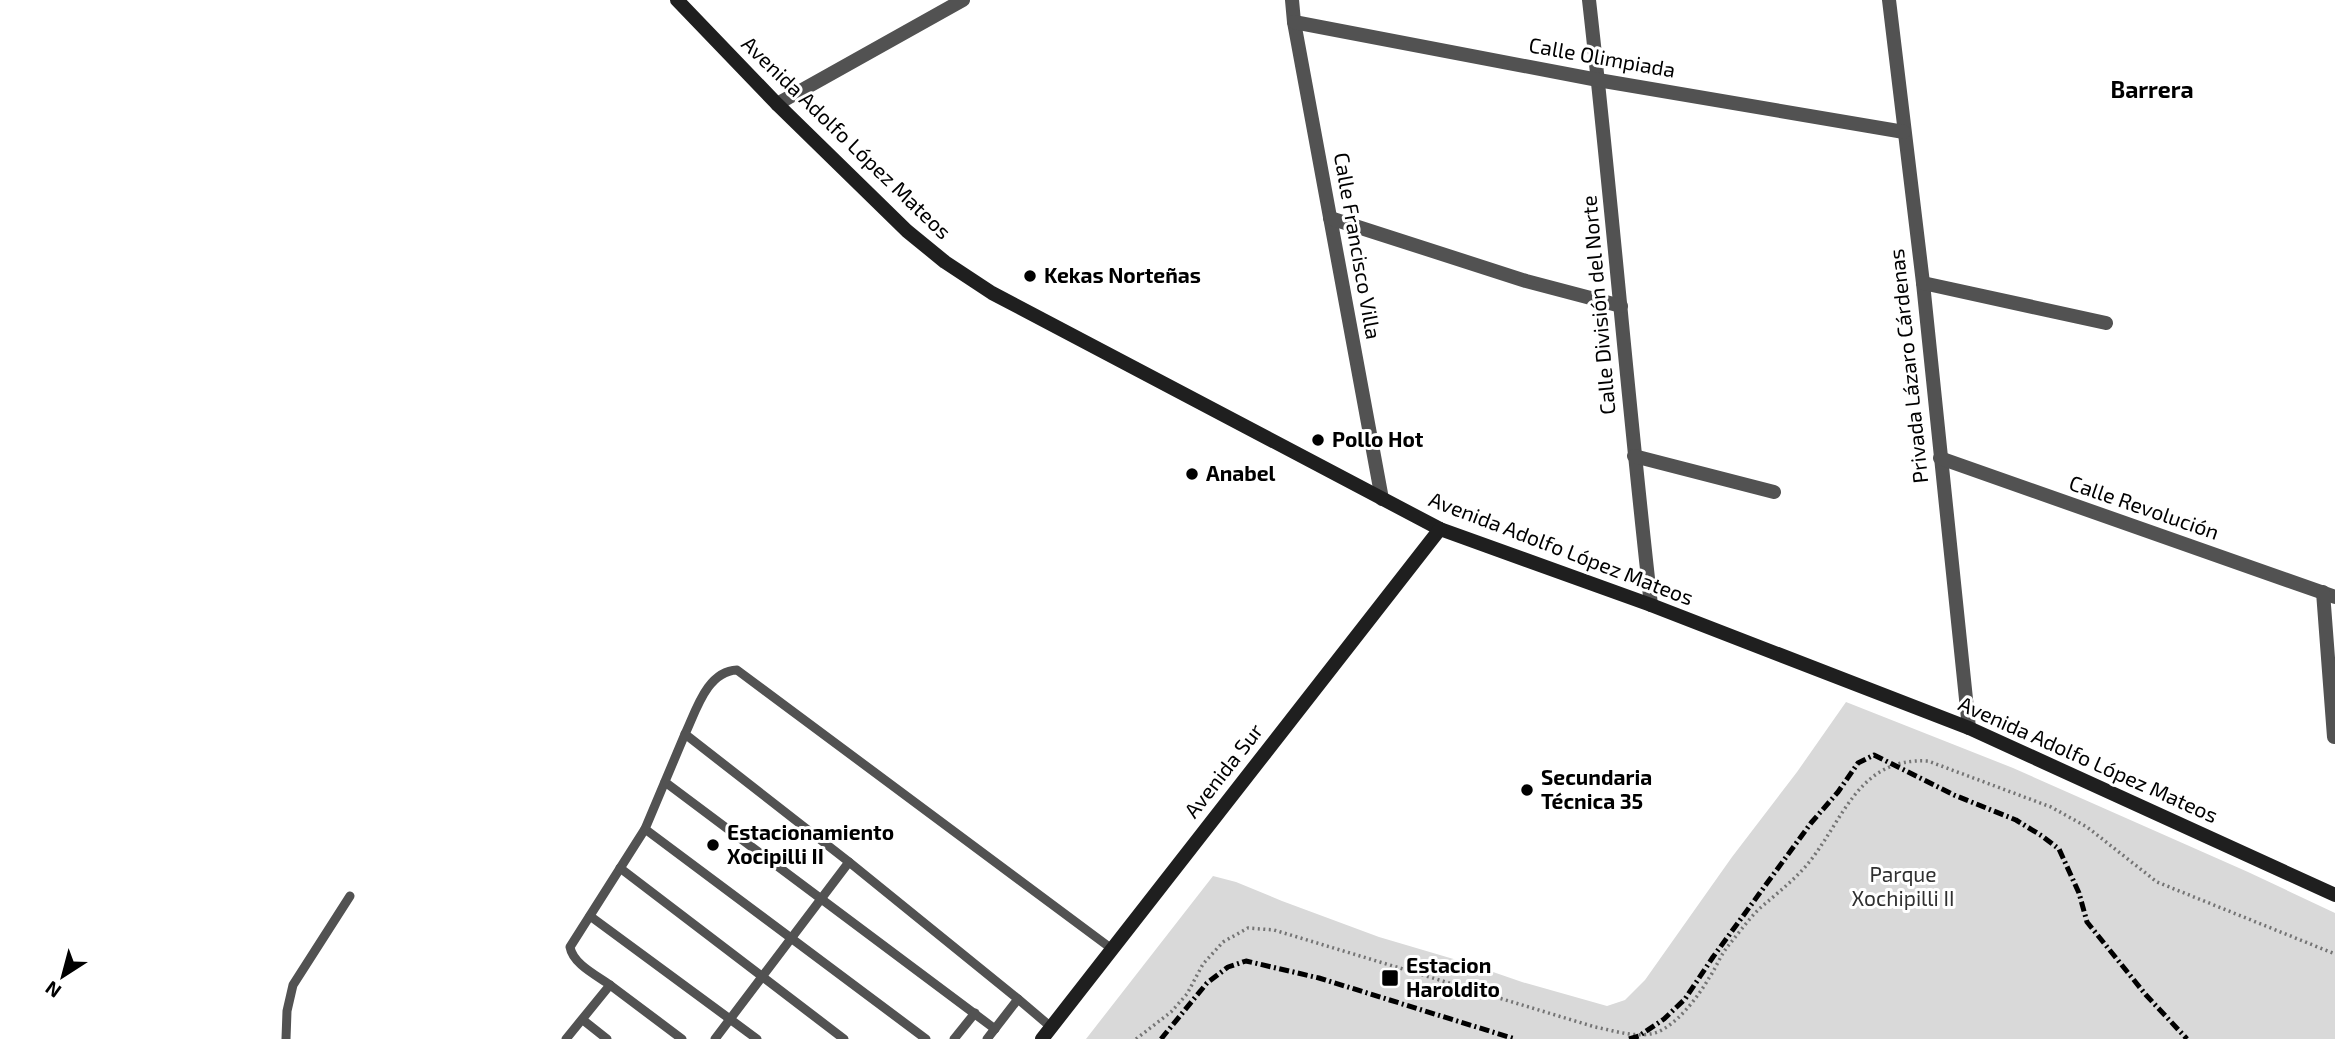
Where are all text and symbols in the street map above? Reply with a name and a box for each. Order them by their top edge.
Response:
street label: Avenida Adolfo López Mateos [737,30,957,244]
street label: Calle Olimpiada [1527,31,1677,82]
district label: Barrera [2110,75,2194,103]
street label: Calle Francisco Villa [1330,150,1387,341]
street label: Calle División del Norte [1575,194,1620,416]
street label: Privada Lázaro Cárdenas [1883,248,1932,485]
place label: Kekas Norteñas [1044,262,1201,287]
marker: Kekas Norteñas [1022,268,1038,284]
place label: Pollo Hot [1332,426,1424,451]
marker: Pollo Hot [1310,432,1326,448]
place label: Anabel [1206,460,1276,485]
marker: Anabel [1184,466,1200,482]
street label: Calle Revolución [2066,469,2223,544]
street label: Avenida Adolfo López Mateos [1426,486,1697,610]
street label: Avenida Adolfo López Mateos [1955,690,2222,827]
street label: Avenida Sur [1178,718,1268,822]
place label: Secundaria Técnica 35 [1541,764,1652,813]
marker: Secundaria Técnica 35 [1519,782,1535,798]
place label: Estacionamiento Xocipilli II [727,819,894,868]
marker: Estacionamiento Xocipilli II [705,837,721,853]
park label: Parque Xochipilli II [1852,861,1954,910]
north arrow [28,941,98,1011]
place label: Estacion Haroldito [1406,952,1500,1001]
marker: Estacion Haroldito [1380,968,1400,988]
text: N [40,977,65,1003]

